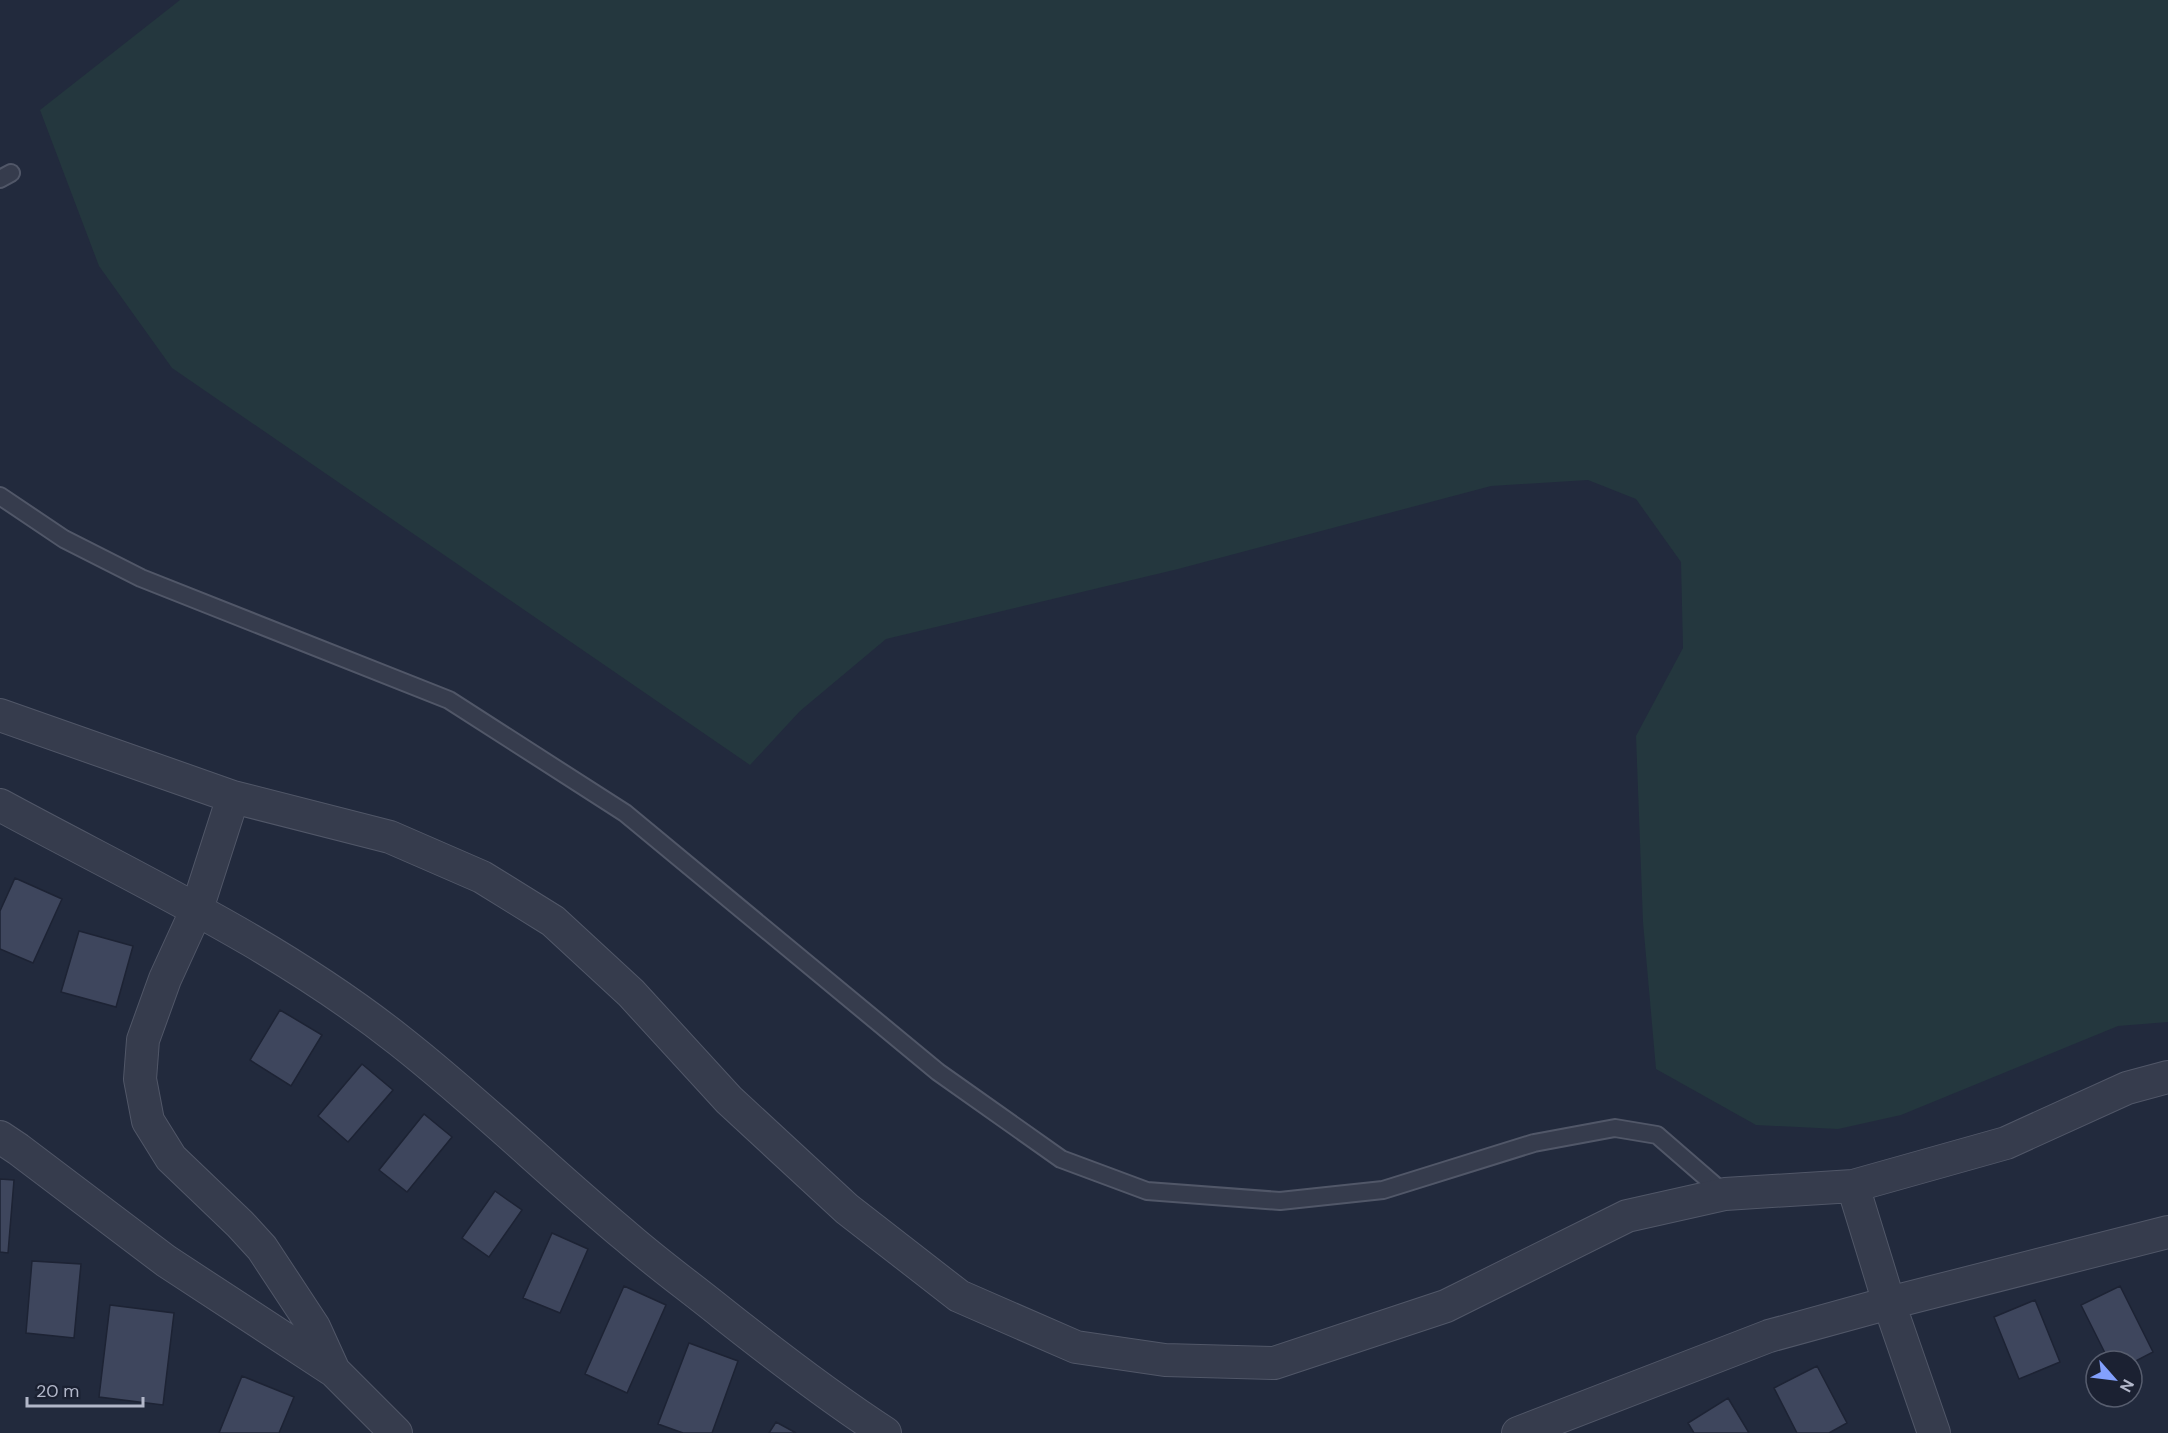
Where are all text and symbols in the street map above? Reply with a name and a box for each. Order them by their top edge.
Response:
north arrow [2084,1349,2144,1409]
scale bar [27,1370,142,1408]
text: N [2115,1376,2139,1396]
text: 20 m [36,1379,79,1403]

